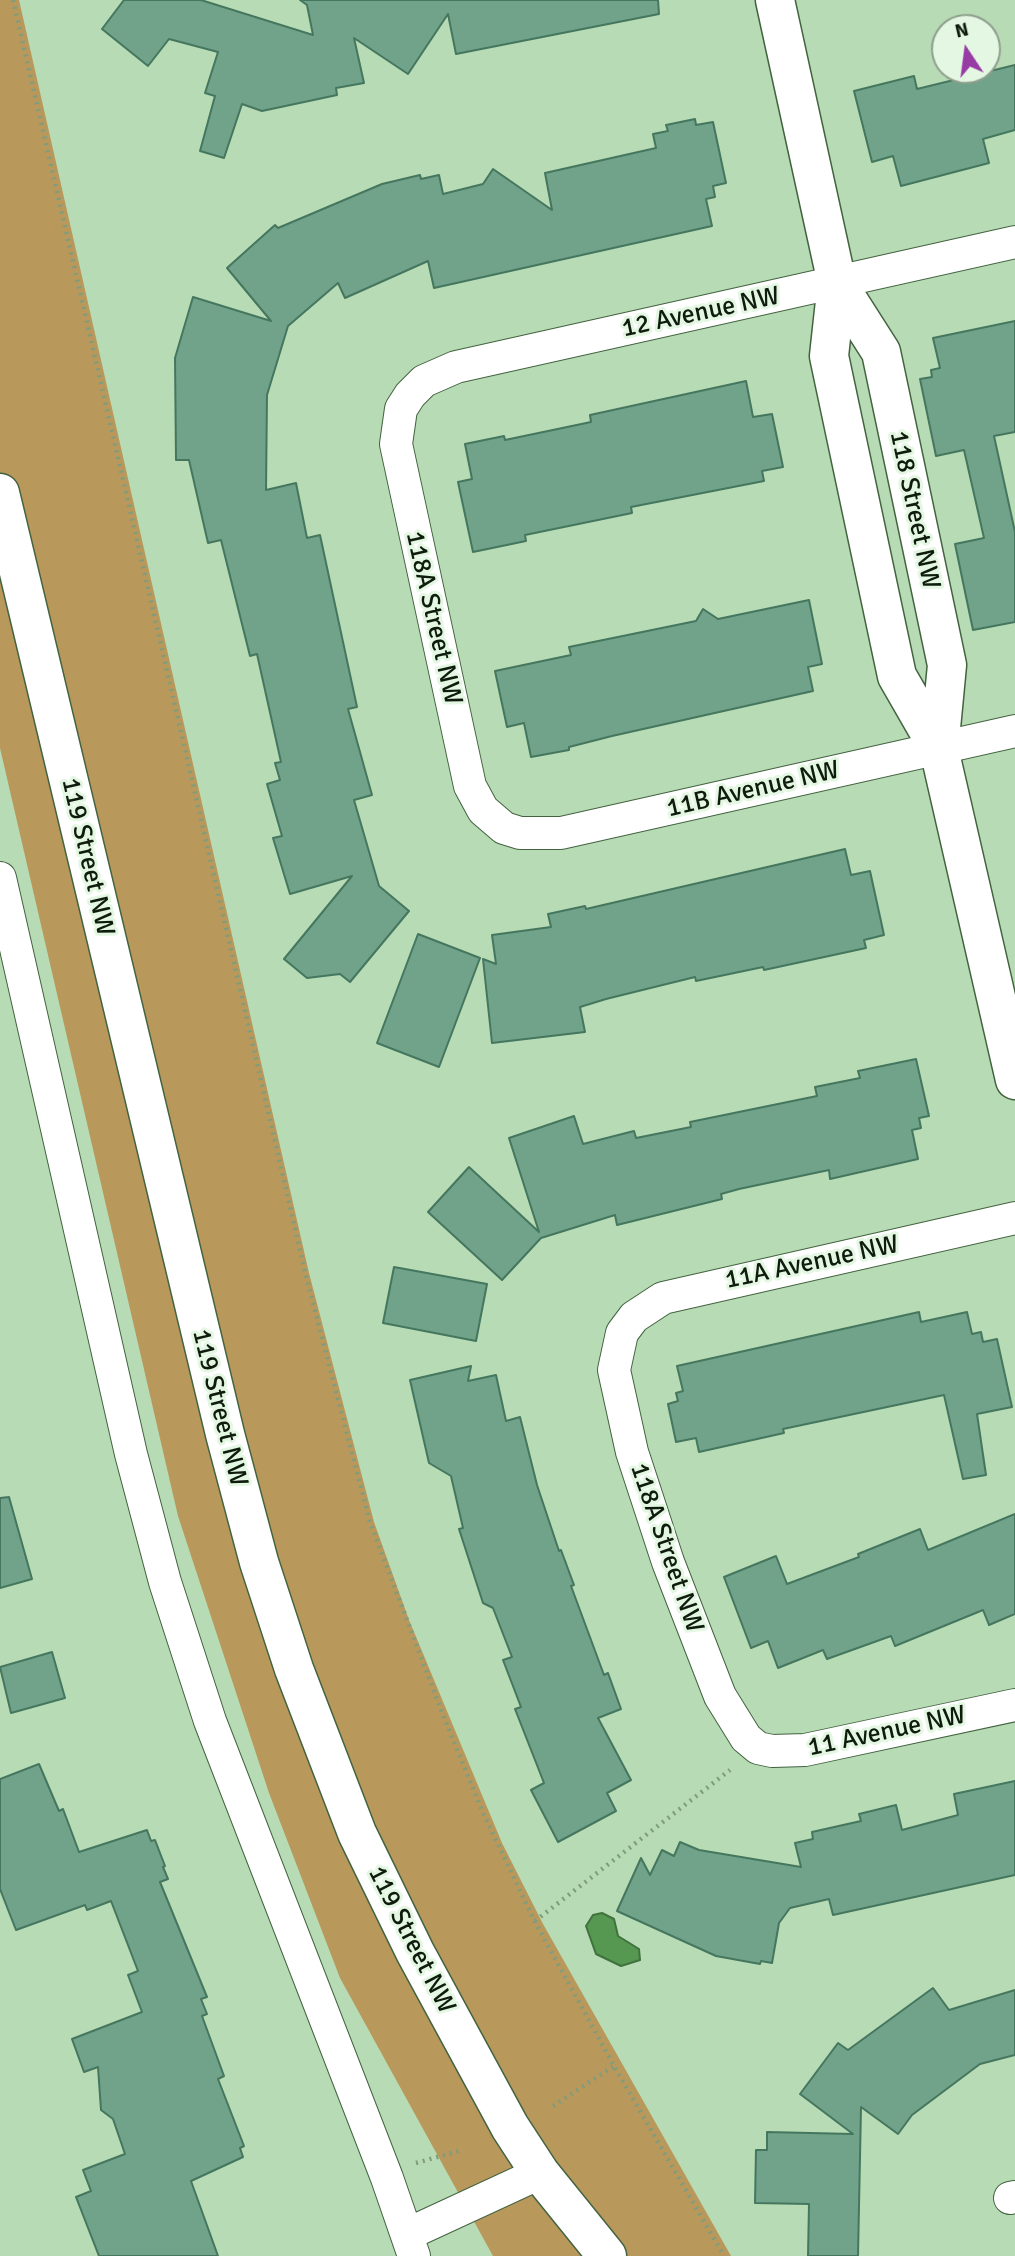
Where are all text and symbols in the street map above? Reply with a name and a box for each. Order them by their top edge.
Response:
north arrow [931,14,1001,84]
text: N [953,17,971,44]
street label: 12 Avenue NW [619,281,783,345]
street label: 118 Street NW [882,428,946,592]
street label: 118A Street NW [398,528,468,708]
street label: 11B Avenue NW [664,755,842,825]
street label: 119 Street NW [54,775,120,939]
street label: 11A Avenue NW [722,1229,902,1297]
street label: 119 Street NW [184,1326,254,1490]
street label: 118A Street NW [622,1459,710,1637]
street label: 11 Avenue NW [805,1700,969,1764]
street label: 119 Street NW [361,1861,461,2019]

